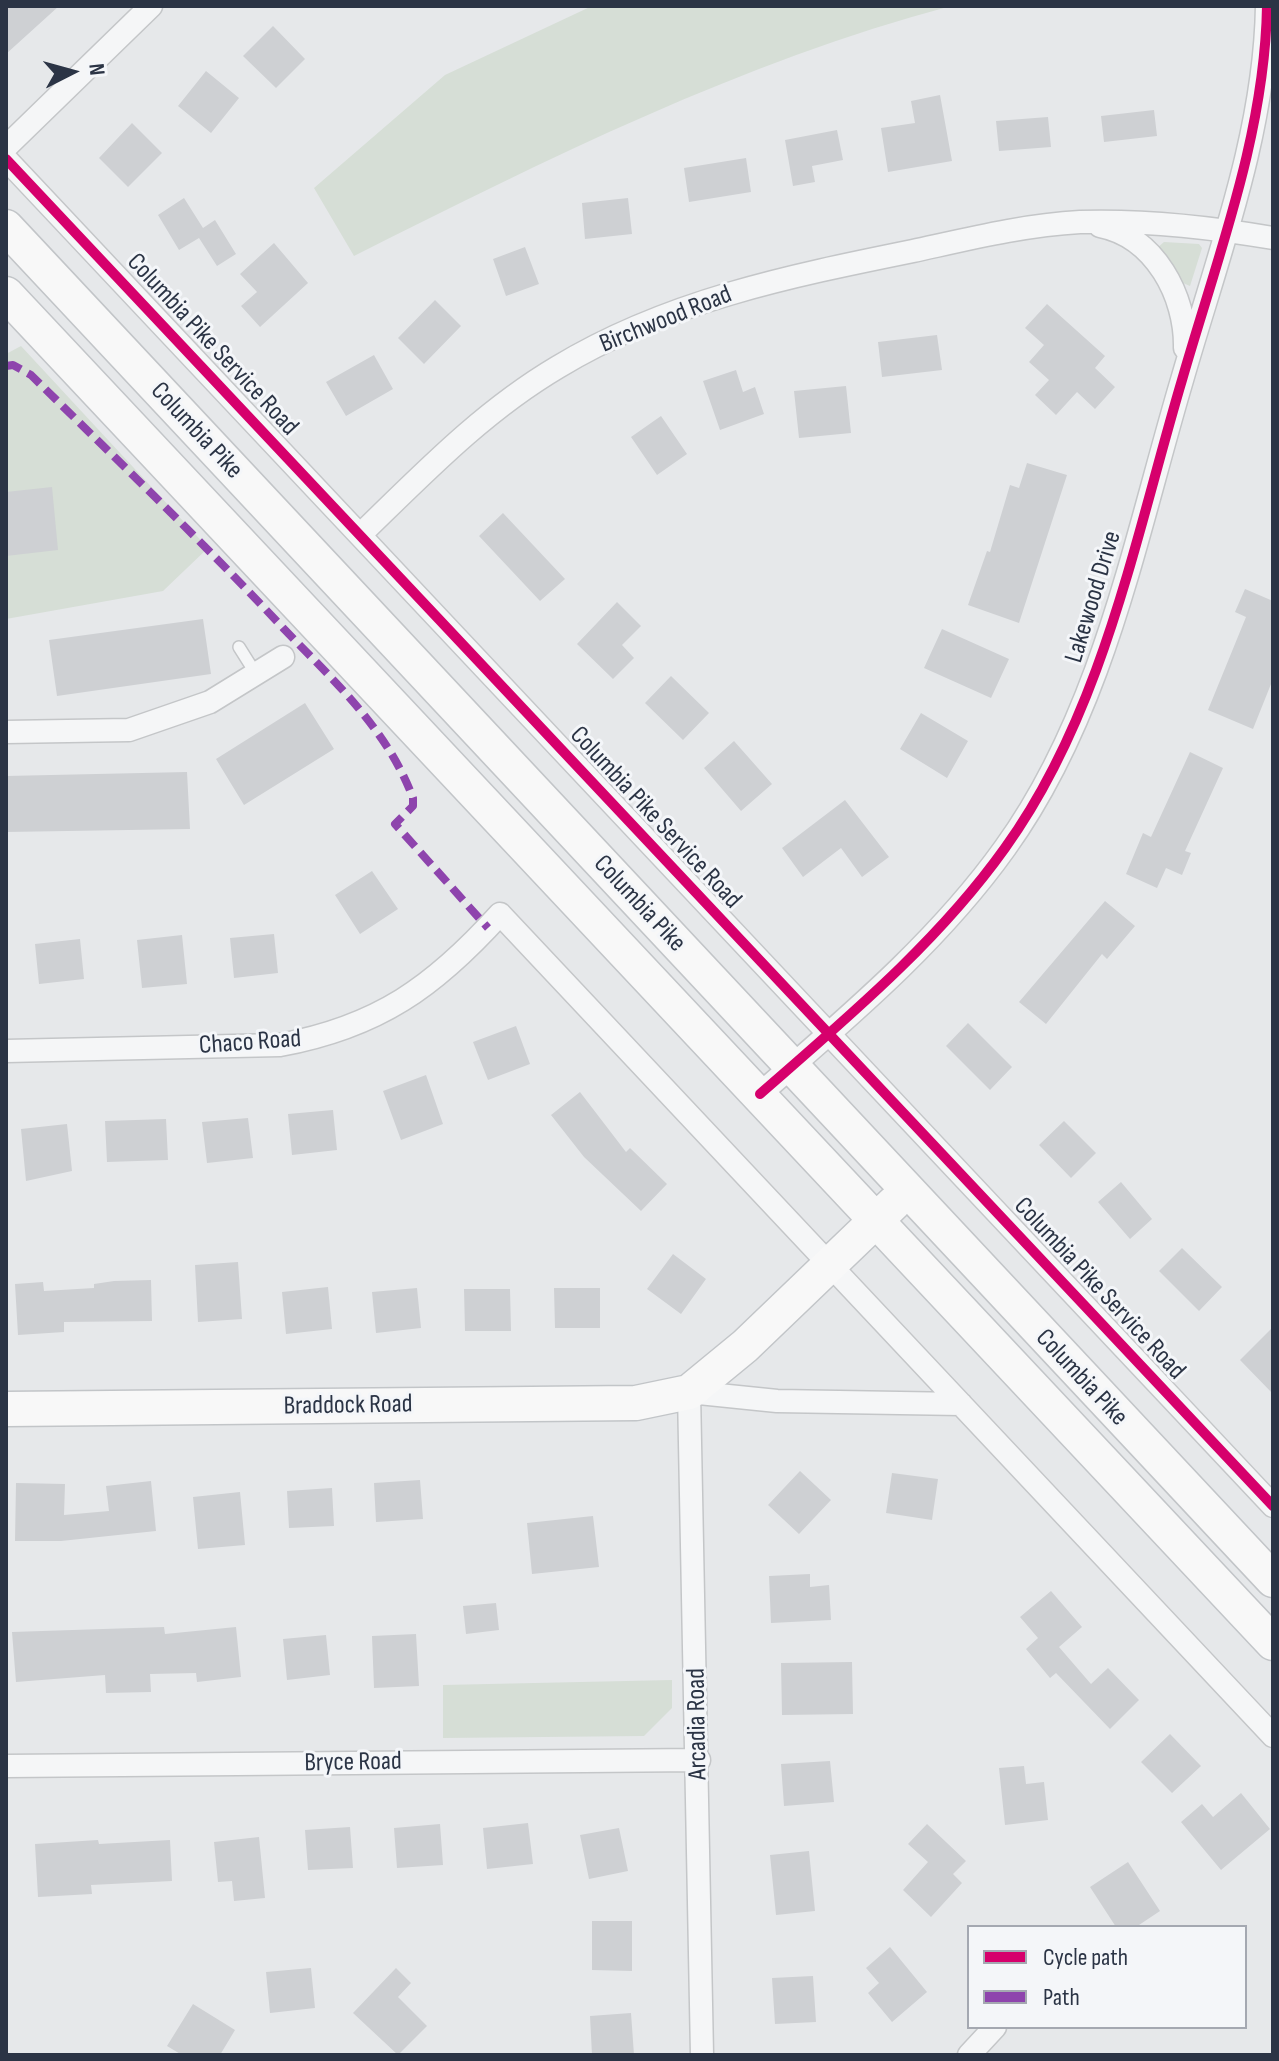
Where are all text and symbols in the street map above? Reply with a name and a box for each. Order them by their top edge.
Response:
north arrow [32,32,112,112]
text: N [82,62,110,77]
street label: Columbia Pike Service Road [120,247,304,443]
street label: Birchwood Road [596,279,736,361]
street label: Columbia Pike [143,376,249,486]
street label: Lakewood Drive [1059,527,1129,667]
street label: Columbia Pike Service Road [563,720,747,916]
street label: Columbia Pike [586,849,692,959]
street label: Chaco Road [198,1024,302,1062]
street label: Columbia Pike Service Road [1007,1191,1191,1387]
street label: Columbia Pike [1028,1323,1134,1433]
street label: Braddock Road [283,1389,413,1423]
street label: Arcadia Road [681,1668,715,1780]
street label: Bryce Road [304,1747,402,1779]
legend [967,1925,1247,2029]
text: Cycle path [1043,1943,1128,1972]
text: Path [1043,1983,1080,2012]

